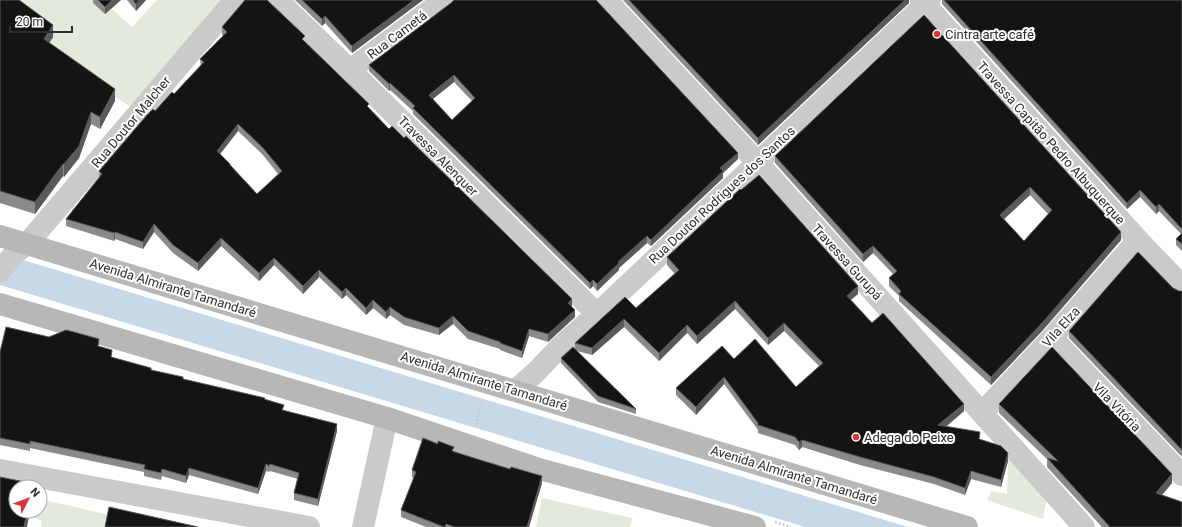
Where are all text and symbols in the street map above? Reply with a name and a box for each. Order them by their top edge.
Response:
scale bar [10,8,72,34]
street label: Rua Cametá [364,8,430,62]
text: 20 m [16,15,43,29]
place label: Cintra arte café [945,27,1034,42]
marker: Cintra arte café [932,29,942,39]
street label: Travessa Capitão Pedro Albuquerque [974,59,1128,228]
street label: Rua Doutor Malcher [88,73,174,171]
street label: Travessa Alenquer [395,113,481,199]
street label: Rua Doutor Rodrigues dos Santos [646,123,798,267]
street label: Travessa Gurupá [809,221,885,303]
street label: Avenida Almirante Tamandaré [88,255,258,321]
street label: Vila Elza [1039,304,1083,350]
street label: Avenida Almirante Tamandaré [399,348,569,414]
street label: Vila Vitória [1090,379,1144,435]
place label: Adega do Peixe [864,430,954,445]
marker: Adega do Peixe [851,432,861,442]
street label: Avenida Almirante Tamandaré [709,442,879,508]
north arrow [8,479,48,519]
text: N [28,485,43,500]

